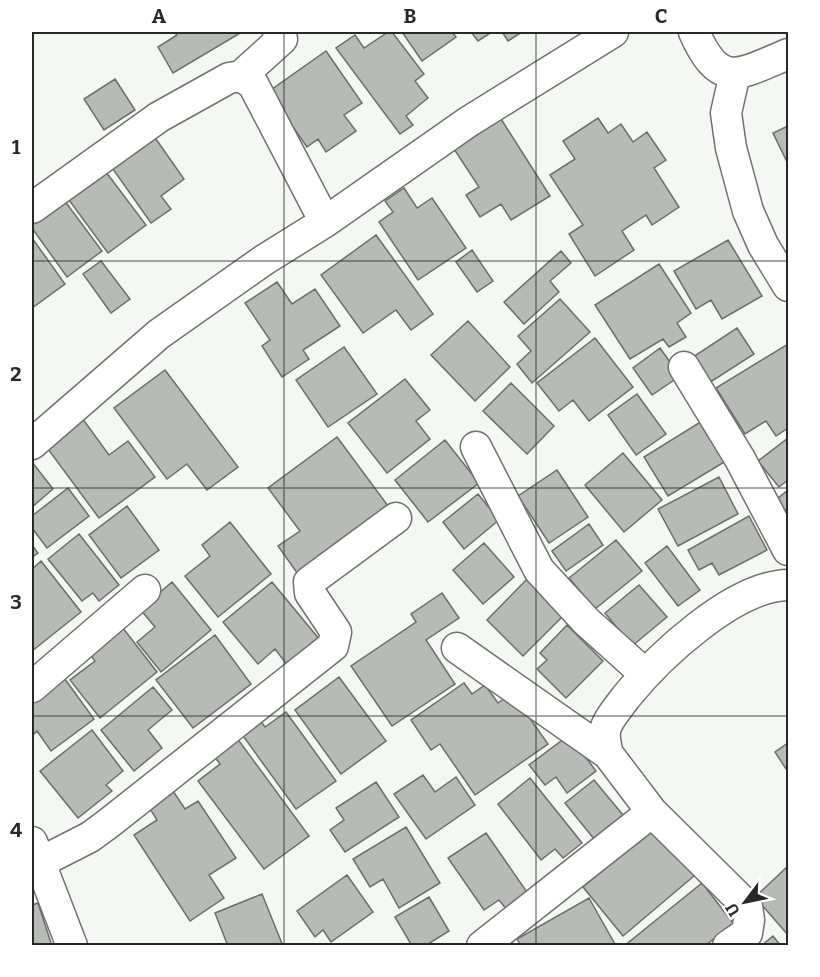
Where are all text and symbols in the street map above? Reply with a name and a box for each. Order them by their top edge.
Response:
text: A [152,4,167,28]
text: B [404,4,417,28]
text: C [655,4,667,28]
text: 1 [12,135,21,159]
text: 2 [10,362,22,386]
text: 3 [10,590,22,614]
text: 4 [10,818,22,842]
north arrow [715,872,775,932]
text: U [721,900,744,920]

